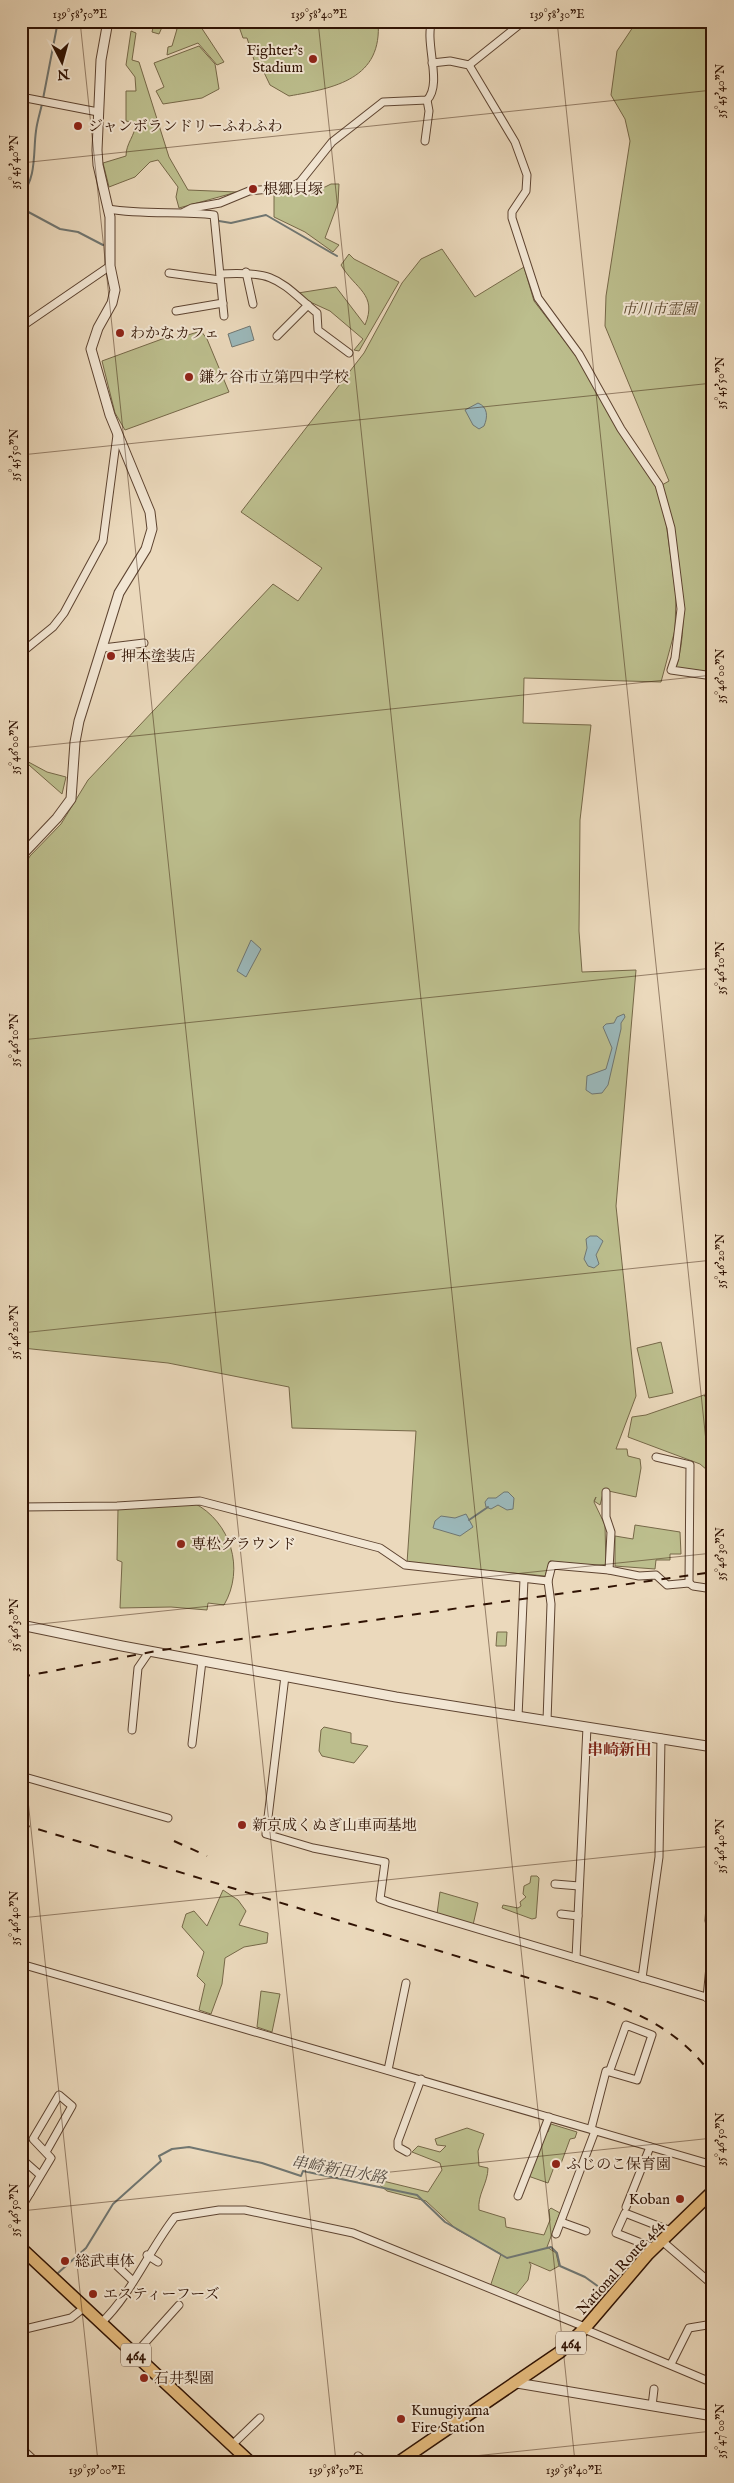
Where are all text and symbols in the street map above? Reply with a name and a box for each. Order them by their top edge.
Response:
text: 139°58'50"E [53,7,107,22]
text: 139°58'40"E [291,7,347,22]
text: 139°58'30"E [529,7,585,22]
north arrow [38,38,88,88]
place label: Fighter's Stadium [247,41,303,77]
marker: Fighter's Stadium [307,53,319,65]
text: 35°45'40"N [713,63,728,118]
text: N [56,64,71,84]
place label: ジャンボランドリーふわふわ [88,117,282,136]
marker: ジャンボランドリーふわふわ [72,120,84,132]
text: 35°45'40"N [7,134,22,189]
place label: 根郷貝塚 [263,180,323,199]
marker: 根郷貝塚 [247,183,259,195]
park label: 市川市霊園 [621,300,699,319]
place label: わかなカフェ [130,324,219,343]
marker: わかなカフェ [114,327,126,339]
text: 35°45'50"N [713,356,728,409]
place label: 鎌ケ谷市立第四中学校 [199,368,349,387]
marker: 鎌ケ谷市立第四中学校 [183,371,195,383]
text: 35°45'50"N [7,428,22,481]
place label: 押本塗装店 [121,647,196,666]
text: 35°46'00"N [713,648,728,704]
marker: 押本塗装店 [105,650,117,662]
text: 35°46'00"N [7,719,22,775]
text: 35°46'10"N [713,941,728,995]
text: 35°46'10"N [7,1013,22,1067]
text: 35°46'20"N [713,1233,728,1288]
text: 35°46'20"N [7,1304,22,1359]
text: 35°46'30"N [713,1527,728,1581]
place label: 専松グラウンド [191,1535,296,1554]
marker: 専松グラウンド [175,1538,187,1550]
text: 35°46'30"N [7,1598,22,1652]
district label: 串崎新田 [587,1741,651,1761]
place label: 新京成くぬぎ山車両基地 [252,1816,417,1835]
text: 35°46'40"N [713,1818,728,1874]
marker: 新京成くぬぎ山車両基地 [236,1819,248,1831]
text: 35°46'40"N [7,1890,22,1946]
text: 35°46'50"N [713,2112,728,2166]
water label: 串崎新田水路 [290,2153,389,2189]
place label: ふじのこ保育園 [566,2155,671,2174]
marker: ふじのこ保育園 [550,2158,562,2170]
text: 35°46'50"N [7,2183,22,2237]
place label: Koban [629,2190,670,2209]
marker: Koban [674,2193,686,2205]
street label: National Route 464 [573,2215,669,2319]
place label: 総武車体 [75,2252,135,2271]
marker: 総武車体 [59,2255,71,2267]
place label: エスティーフーズ [103,2285,220,2304]
marker: エスティーフーズ [87,2288,99,2300]
road number: 464 [556,2332,586,2354]
road number: 464 [121,2344,151,2366]
place label: 石井梨園 [154,2369,214,2388]
marker: 石井梨園 [138,2372,150,2384]
place label: Kunugiyama Fire Station [411,2401,490,2437]
text: 35°47'00"N [713,2403,728,2459]
marker: Kunugiyama Fire Station [395,2413,407,2425]
text: 139°59'00"E [69,2463,125,2478]
text: 139°58'50"E [309,2463,363,2478]
text: 139°58'40"E [546,2463,602,2478]

